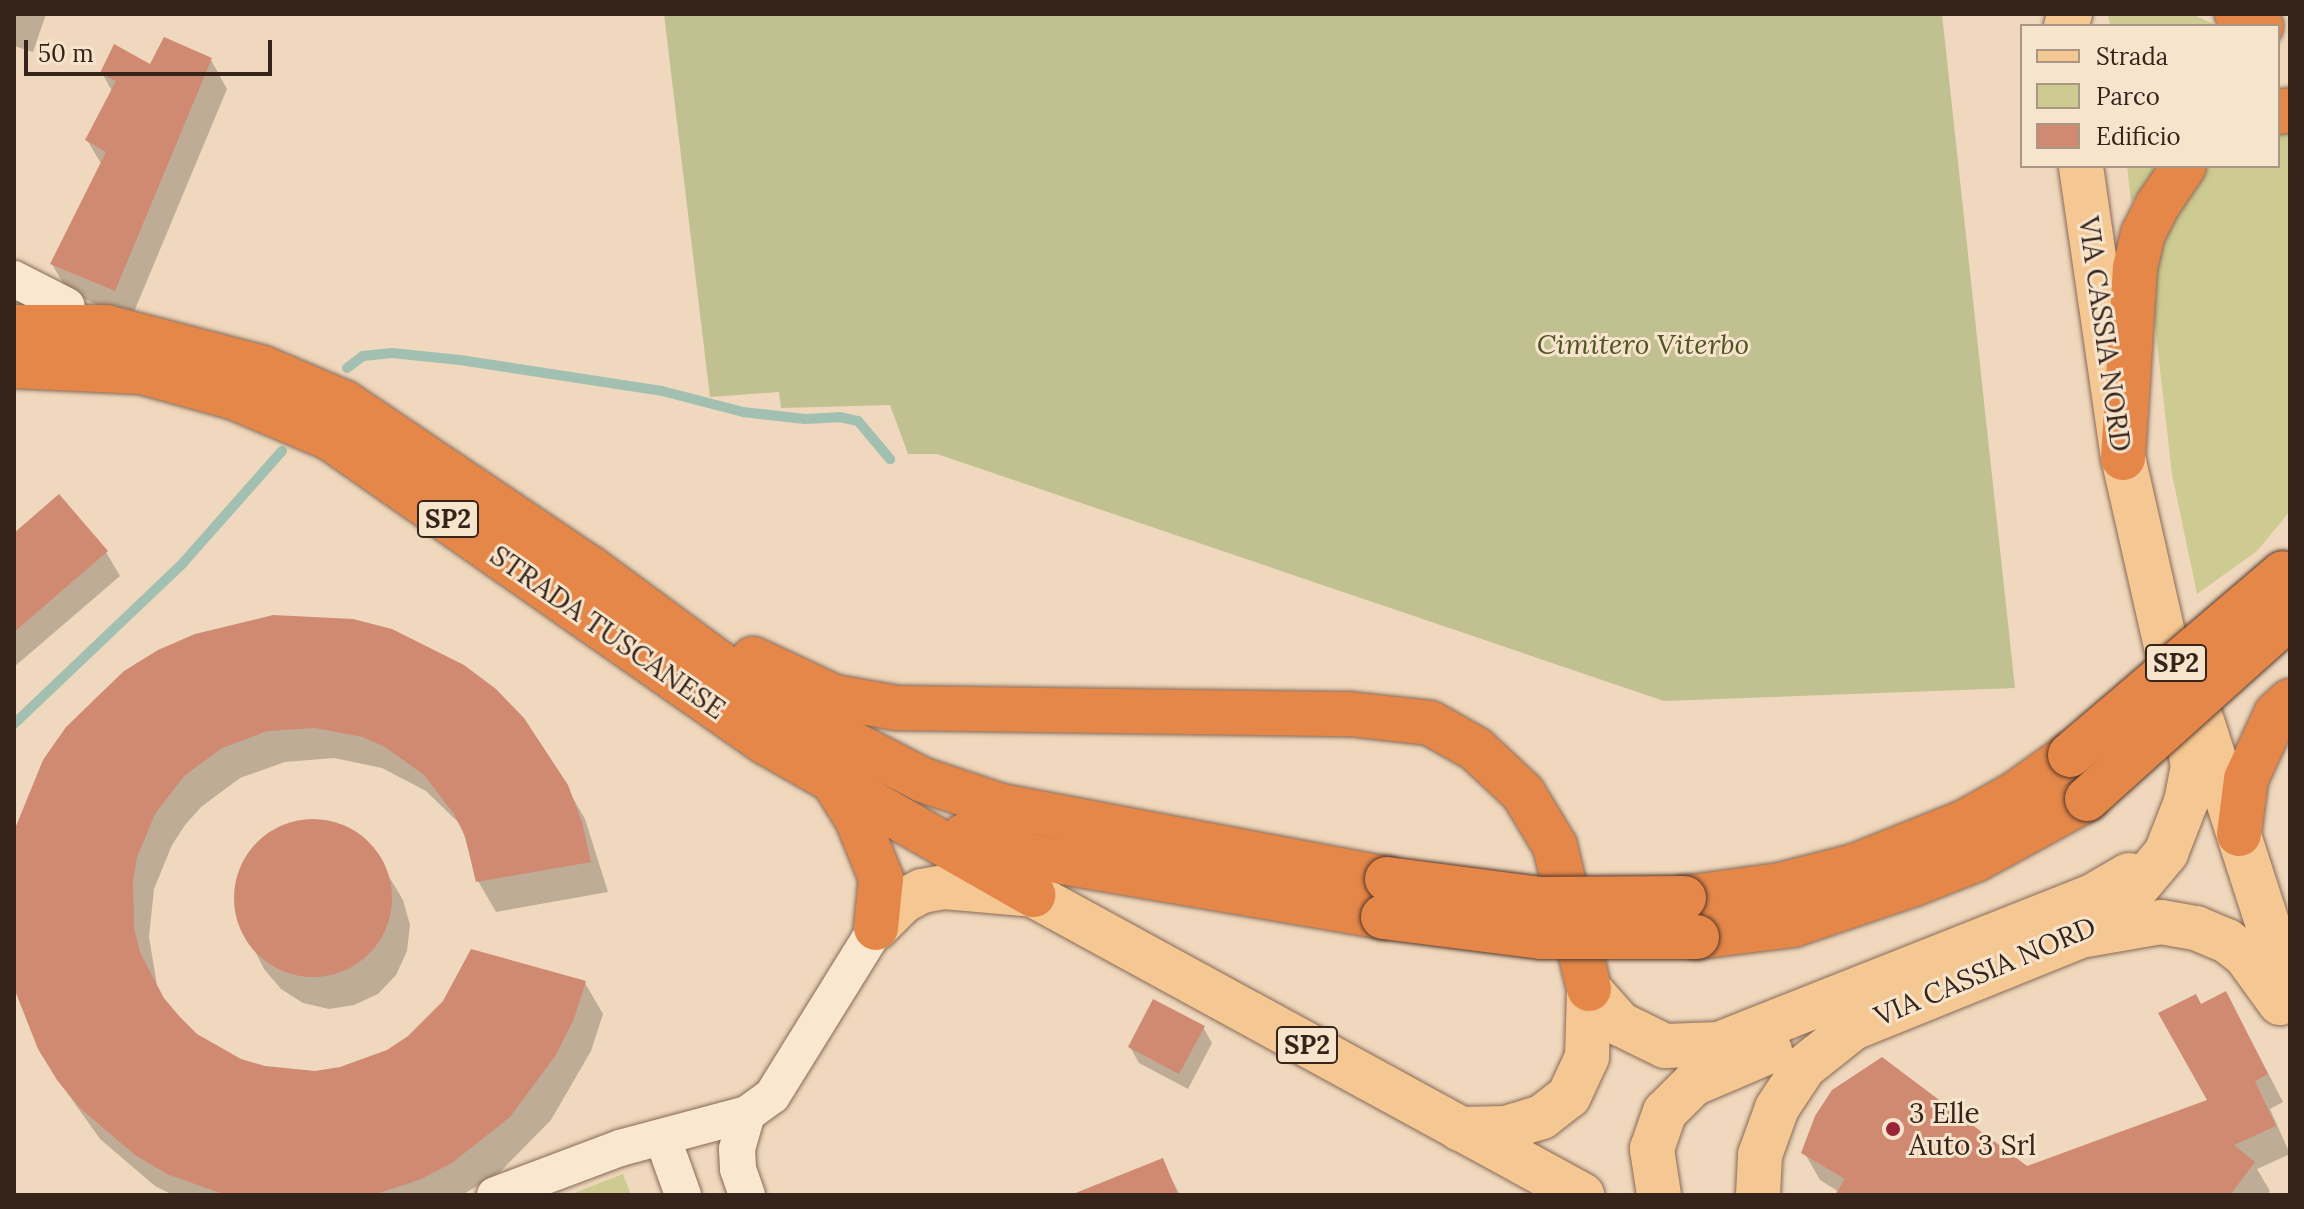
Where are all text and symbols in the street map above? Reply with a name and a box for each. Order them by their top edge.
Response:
scale bar [28,24,276,74]
legend [2020,24,2280,168]
text: 50 m [38,38,94,69]
text: Strada [2096,41,2168,72]
text: Parco [2096,81,2160,112]
text: Edificio [2096,121,2181,152]
street label: VIA CASSIA NORD [2072,214,2138,454]
park label: Cimitero Viterbo [1537,327,1749,361]
road number: SP2 [416,497,480,541]
street label: STRADA TUSCANESE [484,538,732,726]
road number: SP2 [2144,641,2208,685]
street label: VIA CASSIA NORD [1869,909,2101,1033]
road number: SP2 [1275,1023,1339,1067]
place label: 3 Elle Auto 3 Srl [1909,1096,2036,1162]
marker: 3 Elle Auto 3 Srl [1884,1120,1902,1138]

